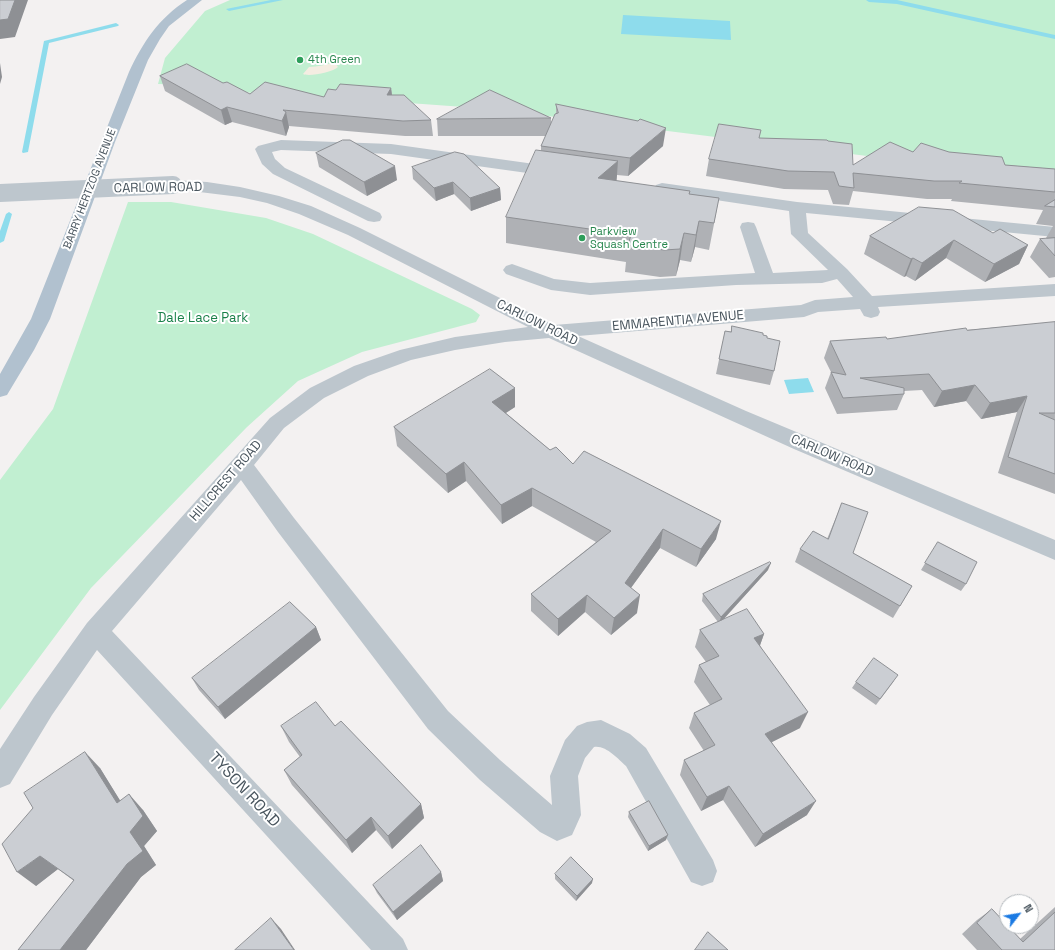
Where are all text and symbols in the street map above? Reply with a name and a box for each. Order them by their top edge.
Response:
place label: 4th Green [308,53,360,67]
marker: 4th Green [295,55,305,65]
street label: BARRY HERTZOG AVENUE [61,127,119,251]
street label: CARLOW ROAD [114,179,202,197]
place label: Parkview Squash Centre [590,225,668,251]
marker: Parkview Squash Centre [577,233,587,243]
street label: CARLOW ROAD [494,297,580,349]
street label: EMMARENTIA AVENUE [612,307,744,335]
park label: Dale Lace Park [158,310,248,326]
street label: CARLOW ROAD [788,432,876,480]
street label: HILLCREST ROAD [187,438,265,524]
street label: TYSON ROAD [204,749,284,831]
north arrow [999,894,1039,934]
text: N [1021,902,1036,915]

